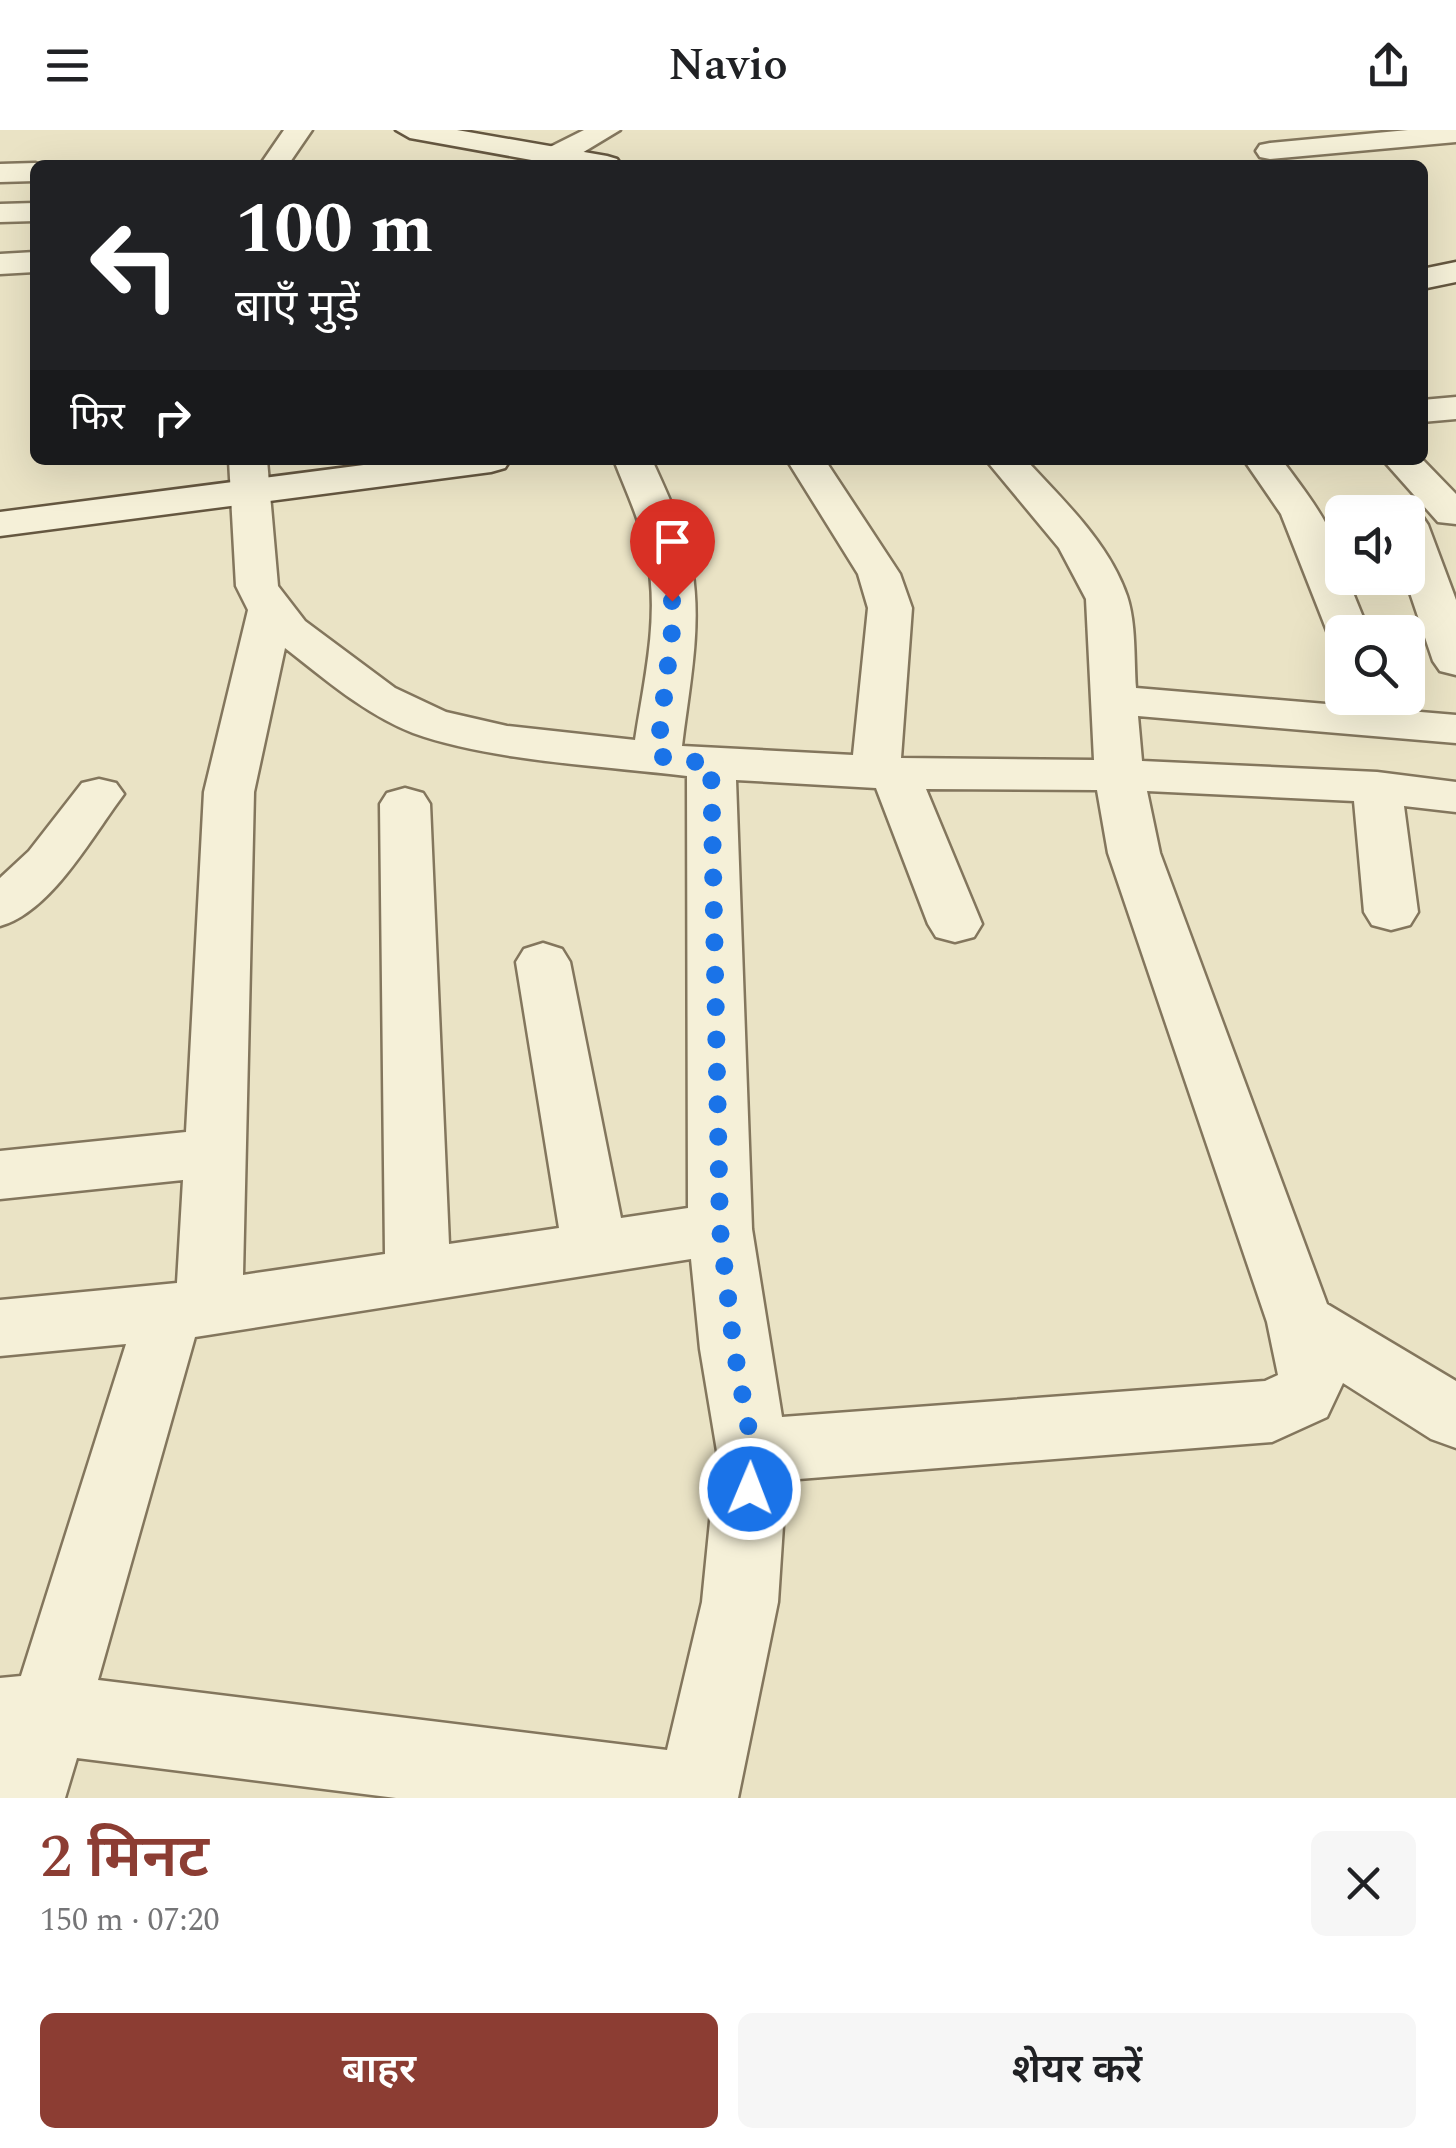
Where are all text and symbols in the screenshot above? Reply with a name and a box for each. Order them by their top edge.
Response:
text: Navio [668,31,788,100]
icon: menu [40,38,95,93]
icon: share [1361,38,1416,93]
text: 100 m [235,177,433,283]
icon: left [70,200,200,330]
text: बाएँ मुड़ें [235,273,359,342]
text: फिर [70,389,125,447]
icon: right [145,390,200,445]
map controls [1325,495,1425,715]
button: sound [1325,495,1425,595]
pin [630,499,715,602]
icon: arrive [645,514,700,569]
button: search [1325,615,1425,715]
position arrow [698,1437,802,1541]
text: 2 मिनट [40,1812,209,1904]
button: close [1311,1831,1416,1936]
text: 150 m · 07:20 [40,1896,220,1945]
button: बाहर [40,2013,718,2128]
button: शेयर करें [738,2013,1416,2128]

